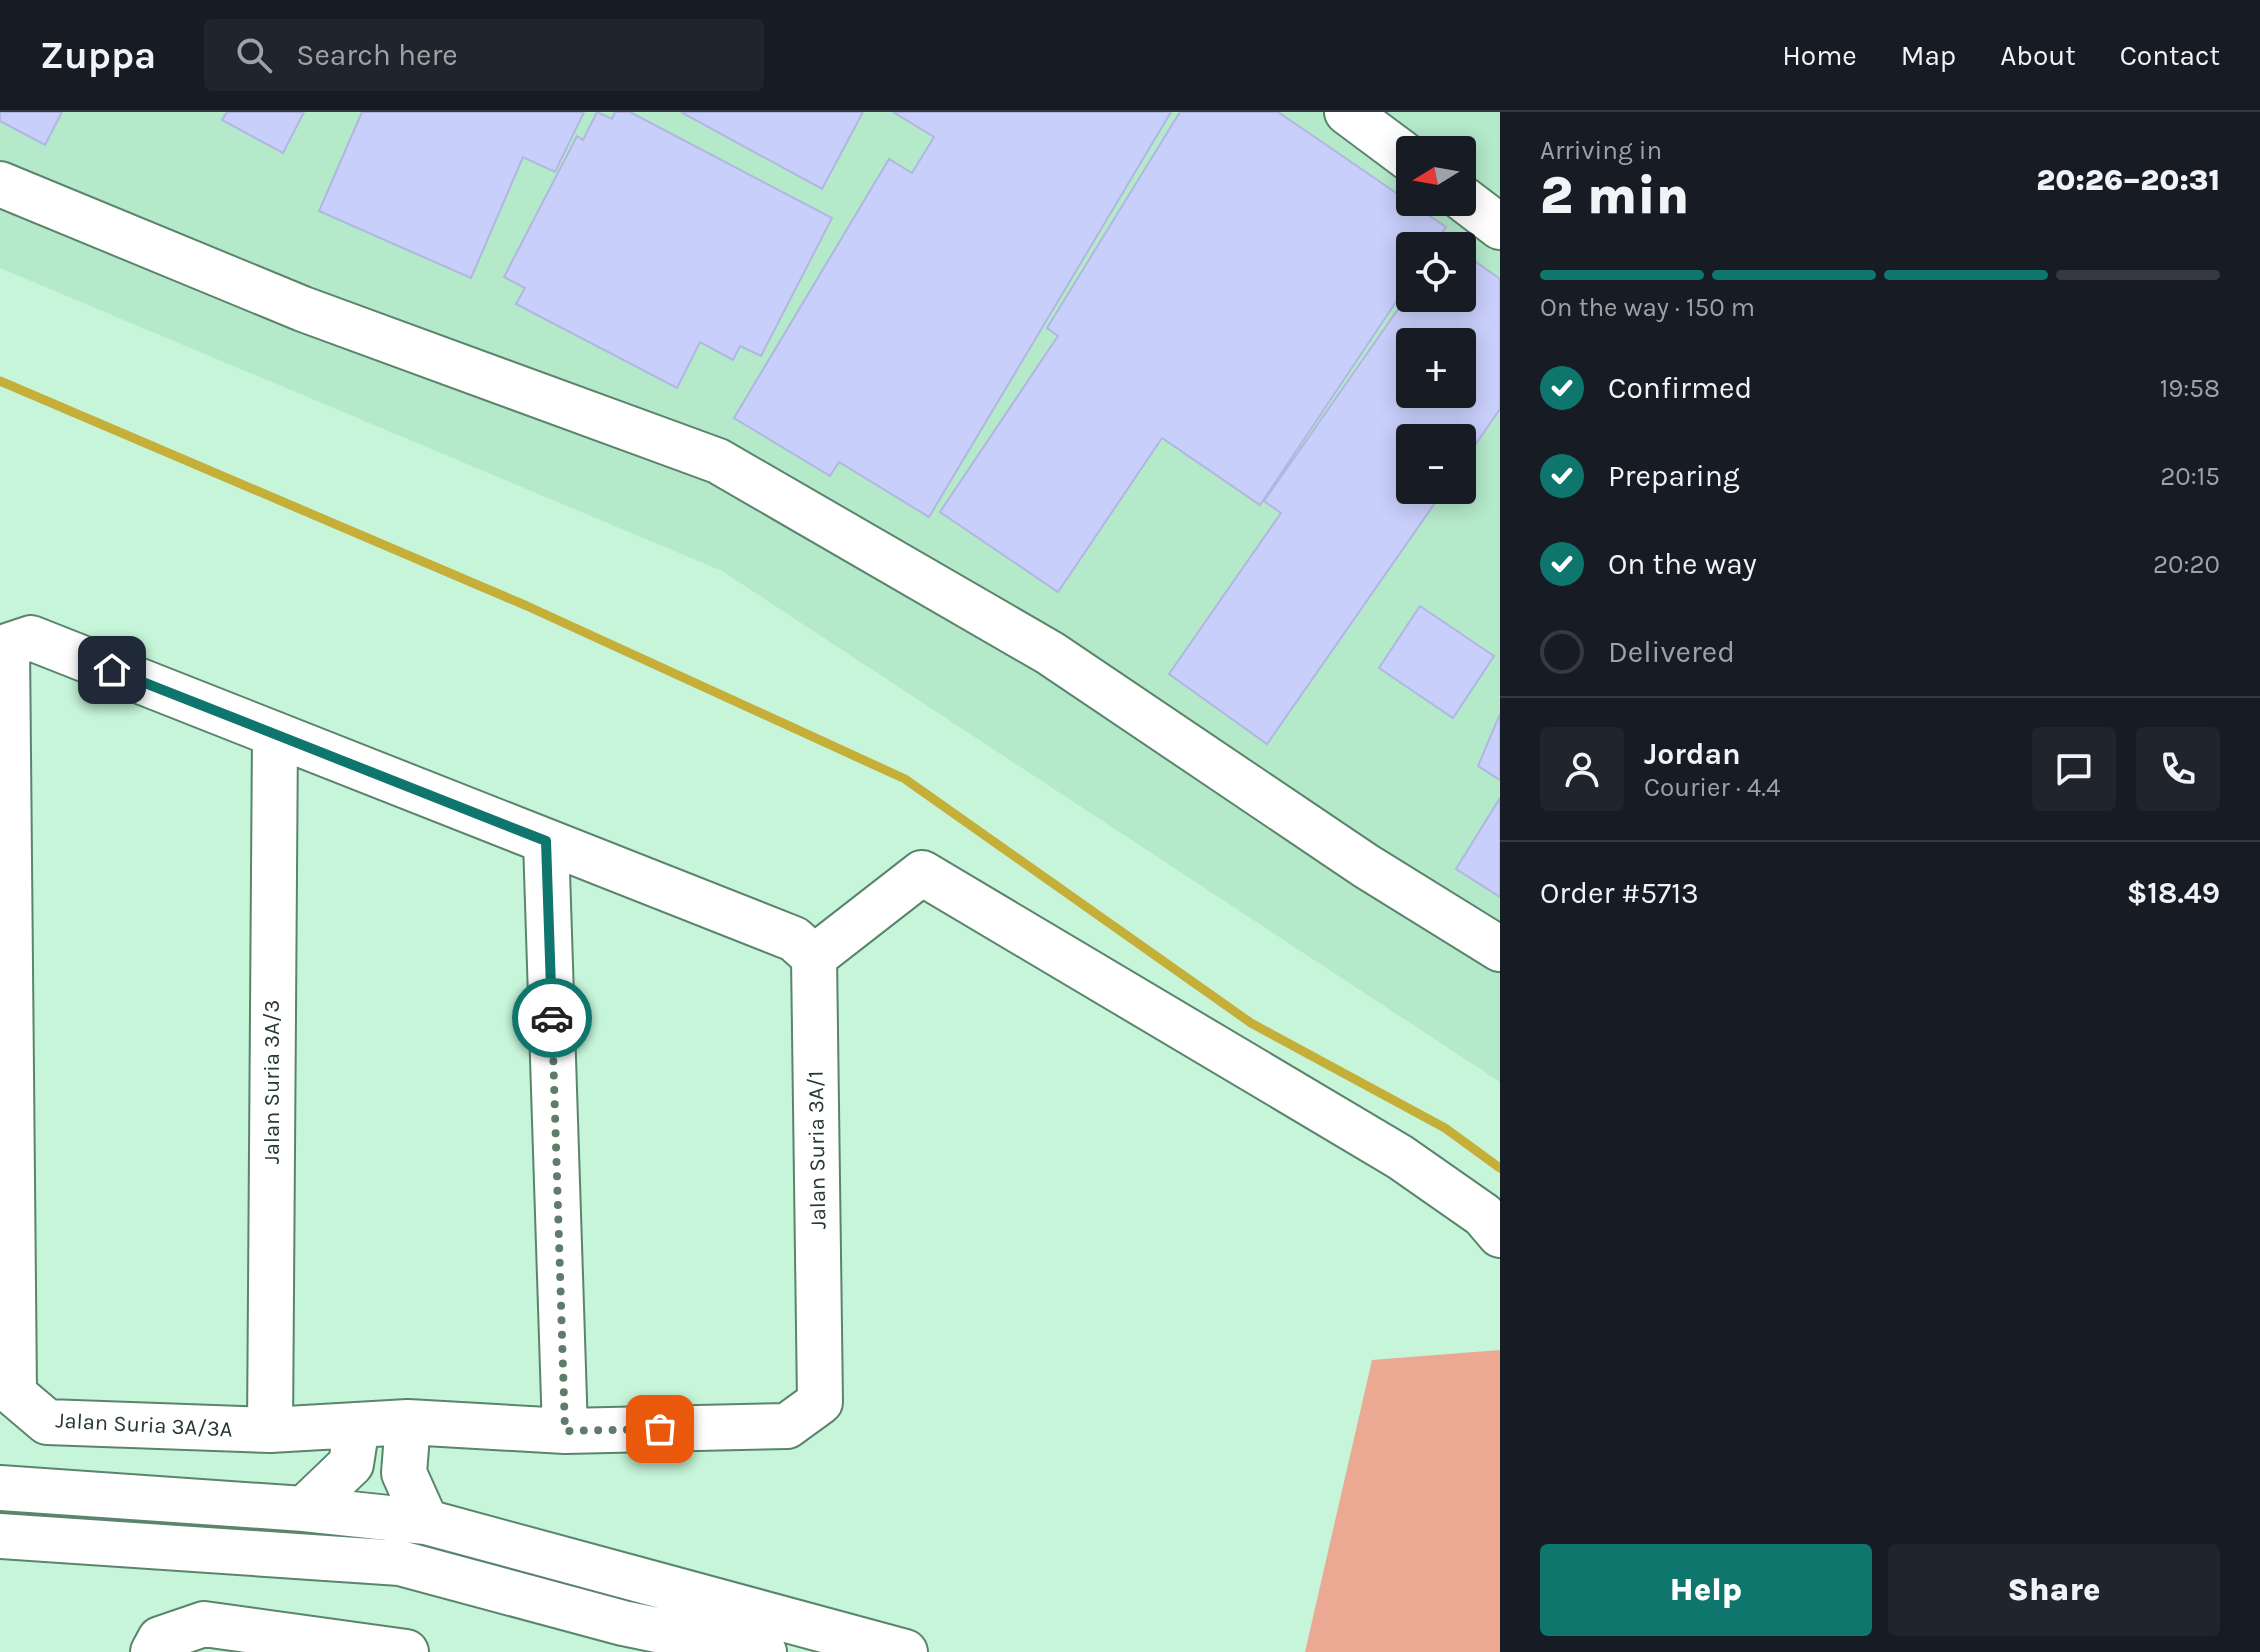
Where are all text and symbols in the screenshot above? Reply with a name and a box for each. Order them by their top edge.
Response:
search box [204,19,764,91]
text: Zuppa [40,33,156,78]
icon: search [232,33,276,77]
text: Search here [296,37,458,73]
text: Home [1782,39,1857,72]
text: Map [1901,39,1956,72]
text: About [2000,39,2076,72]
text: Contact [2120,39,2220,72]
text: Arriving in [1540,135,1662,166]
north arrow [1396,136,1476,216]
map controls [1396,136,1476,504]
text: 20:26–20:31 [2036,162,2220,198]
text: 2 min [1540,165,1689,226]
button: locate [1396,232,1476,312]
text: On the way · 150 m [1540,292,1755,323]
button: + [1396,328,1476,408]
icon: check [1540,366,1584,410]
text: Confirmed [1608,370,1752,406]
text: 19:58 [2160,373,2220,404]
button: − [1396,424,1476,504]
icon: check [1540,454,1584,498]
text: Preparing [1608,458,1740,494]
text: 20:15 [2160,461,2220,492]
icon: check [1540,542,1584,586]
text: On the way [1608,546,1757,582]
text: 20:20 [2153,549,2220,580]
text: Delivered [1608,634,1735,670]
pin [78,636,146,704]
icon: home [90,648,134,692]
button: person [1540,727,1624,811]
button: chat [2032,727,2116,811]
button: phone [2136,727,2220,811]
text: Jordan [1644,736,1741,772]
text: Courier · 4.4 [1644,772,1780,803]
text: Order #5713 [1540,875,1699,911]
text: $18.49 [2127,875,2220,911]
courier [512,978,592,1058]
icon: car [530,996,574,1040]
street label: Jalan Suria 3A/3 [259,1000,285,1164]
street label: Jalan Suria 3A/1 [803,1070,831,1230]
pin [626,1395,694,1463]
street label: Jalan Suria 3A/3A [55,1407,233,1443]
icon: bag [638,1407,682,1451]
button: Help [1540,1544,1872,1636]
button: Share [1888,1544,2220,1636]

